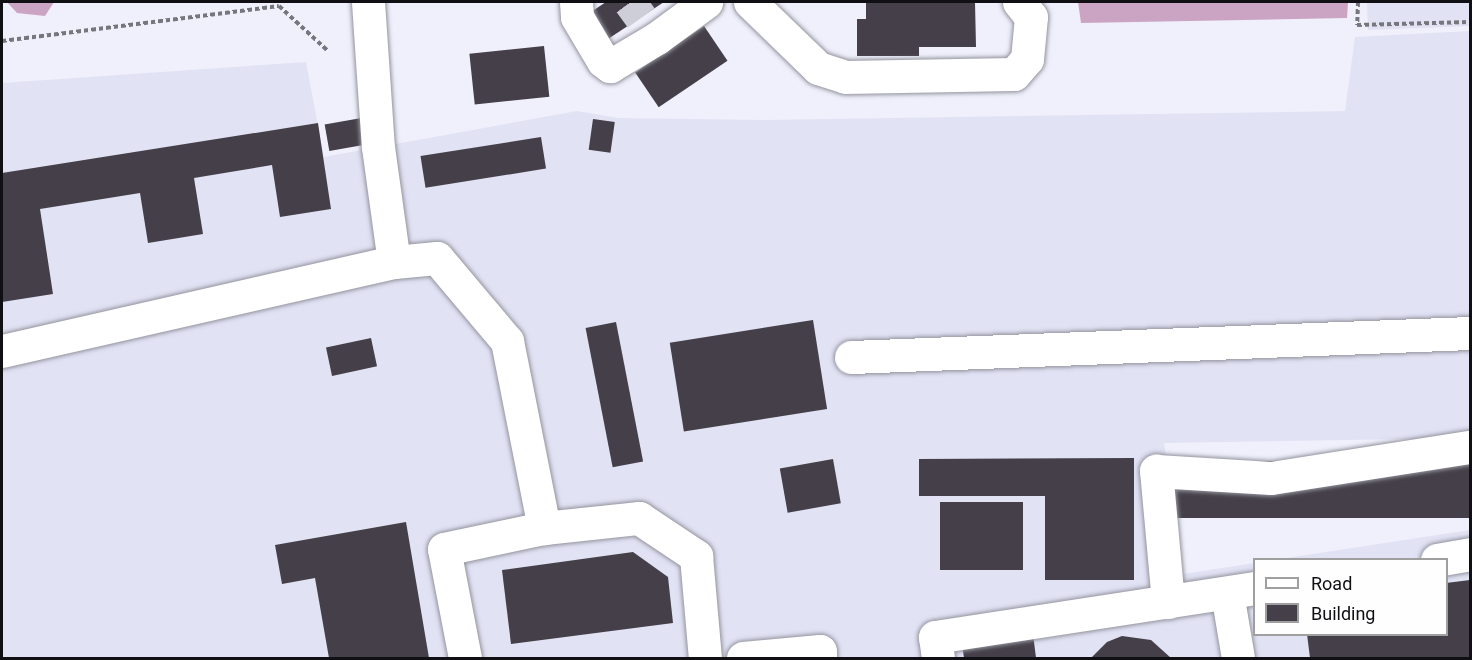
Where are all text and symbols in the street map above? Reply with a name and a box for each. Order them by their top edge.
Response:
legend [1253,558,1448,636]
text: Road [1311,573,1352,594]
text: Building [1311,603,1375,624]

